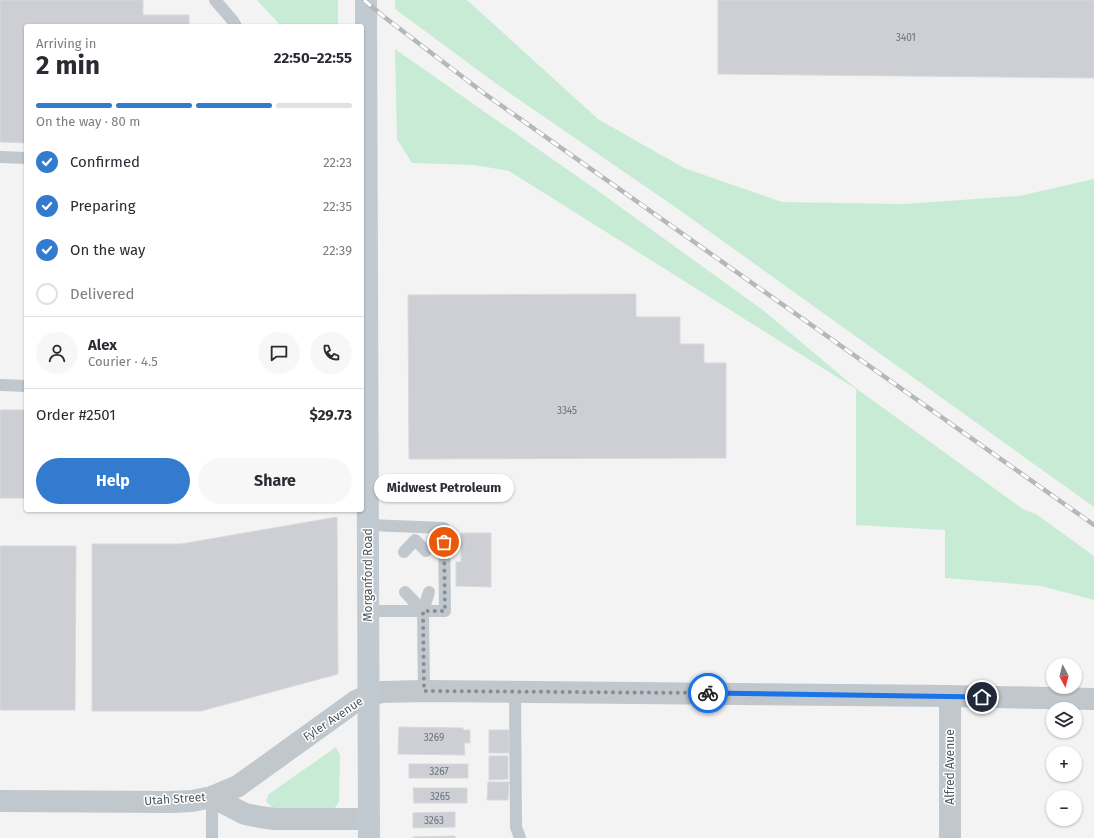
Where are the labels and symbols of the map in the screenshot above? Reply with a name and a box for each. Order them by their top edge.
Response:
house number: 3401 [896,32,916,44]
house number: 3345 [557,405,577,417]
callout: Midwest Petroleum [374,474,514,502]
pin [427,525,461,559]
street label: Morganford Road [361,528,375,622]
north arrow [1046,658,1082,694]
courier [688,673,728,713]
pin [965,680,999,714]
street label: Fyler Avenue [300,694,366,744]
street label: Alfred Avenue [943,729,957,805]
house number: 3269 [424,732,444,744]
house number: 3267 [429,766,449,778]
street label: Utah Street [144,790,207,808]
house number: 3265 [430,791,450,803]
house number: 3263 [424,815,444,827]

